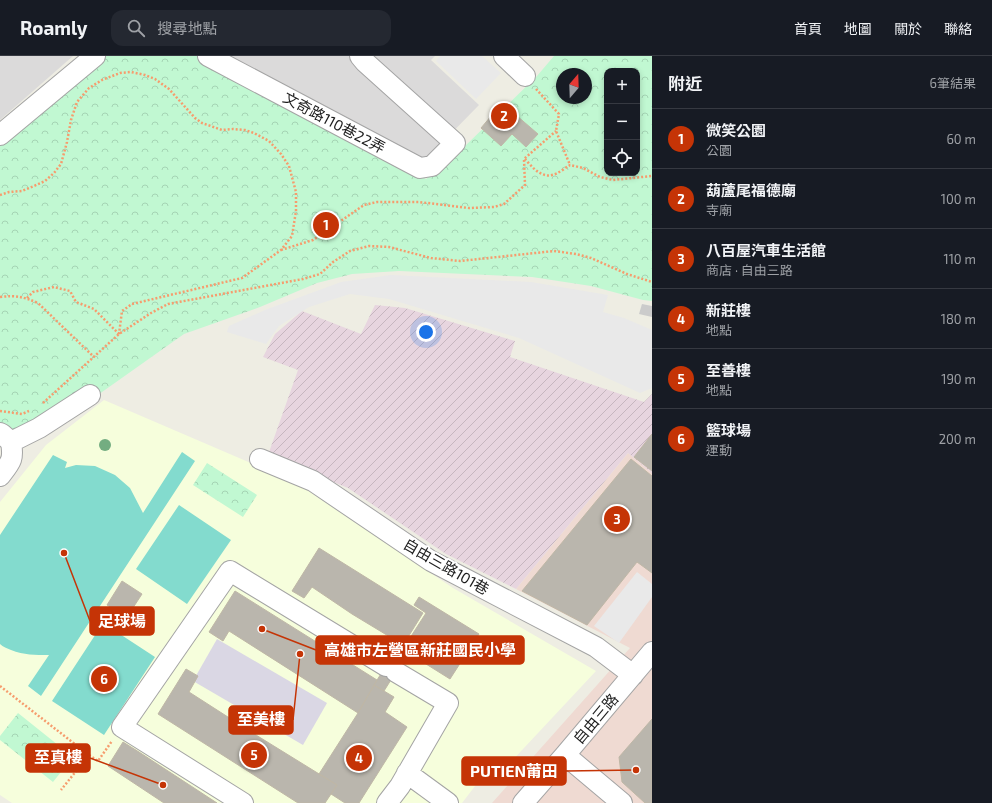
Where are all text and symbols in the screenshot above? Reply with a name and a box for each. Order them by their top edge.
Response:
search box [111,10,391,46]
text: Roamly [20,16,87,39]
icon: search [125,17,147,39]
text: 搜尋地點 [157,19,218,37]
text: 首頁 [794,20,822,37]
text: 地圖 [844,20,872,37]
text: 關於 [894,20,922,37]
text: 聯絡 [944,20,972,37]
north arrow [556,68,592,104]
map controls [604,68,640,176]
button: + [604,68,640,104]
text: 附近 [668,73,702,93]
text: 6筆結果 [930,75,976,91]
street label: 文奇路110巷22弄 [280,88,389,157]
pin: 2 [491,101,517,131]
button: − [604,104,640,140]
text: 微笑公園 [706,121,766,139]
text: 1 [678,131,684,147]
text: 60 m [946,131,976,147]
button: locate [604,140,640,176]
text: 公園 [706,142,732,158]
text: 葫蘆尾福德廟 [706,181,796,199]
text: 2 [677,191,685,207]
text: 100 m [941,191,976,207]
text: 寺廟 [706,202,732,218]
pin: 1 [313,210,339,240]
text: 八百屋汽車生活館 [706,241,826,259]
text: 3 [677,251,685,267]
text: 110 m [944,251,976,267]
text: 商店 · 自由三路 [706,262,793,278]
text: 新莊樓 [706,301,751,319]
text: 4 [677,311,685,327]
text: 180 m [941,311,976,327]
your location [416,322,436,342]
text: 地點 [706,322,732,338]
text: 至善樓 [706,361,751,379]
text: 5 [677,371,685,387]
text: 190 m [941,371,976,387]
text: 地點 [706,382,732,398]
text: 籃球場 [706,421,751,439]
text: 6 [677,431,685,447]
text: 200 m [939,431,976,447]
text: 運動 [706,442,732,458]
pin: 3 [604,504,630,534]
street label: 自由三路101巷 [400,534,493,598]
callout: 足球場 [90,607,154,635]
text: 足球場 [98,611,146,630]
callout: 高雄市左營區新莊國民小學 [316,636,524,664]
text: 高雄市左營區新莊國民小學 [324,640,516,659]
pin: 6 [91,664,117,694]
street label: 自由三路 [569,690,621,747]
callout: 至美樓 [229,706,293,734]
text: 至美樓 [237,709,285,728]
pin: 5 [241,740,267,770]
pin: 4 [346,743,372,773]
callout: 至真樓 [26,744,90,772]
text: 至真樓 [34,747,82,766]
callout: PUTIEN莆田 [462,757,566,785]
text: PUTIEN莆田 [470,761,558,780]

